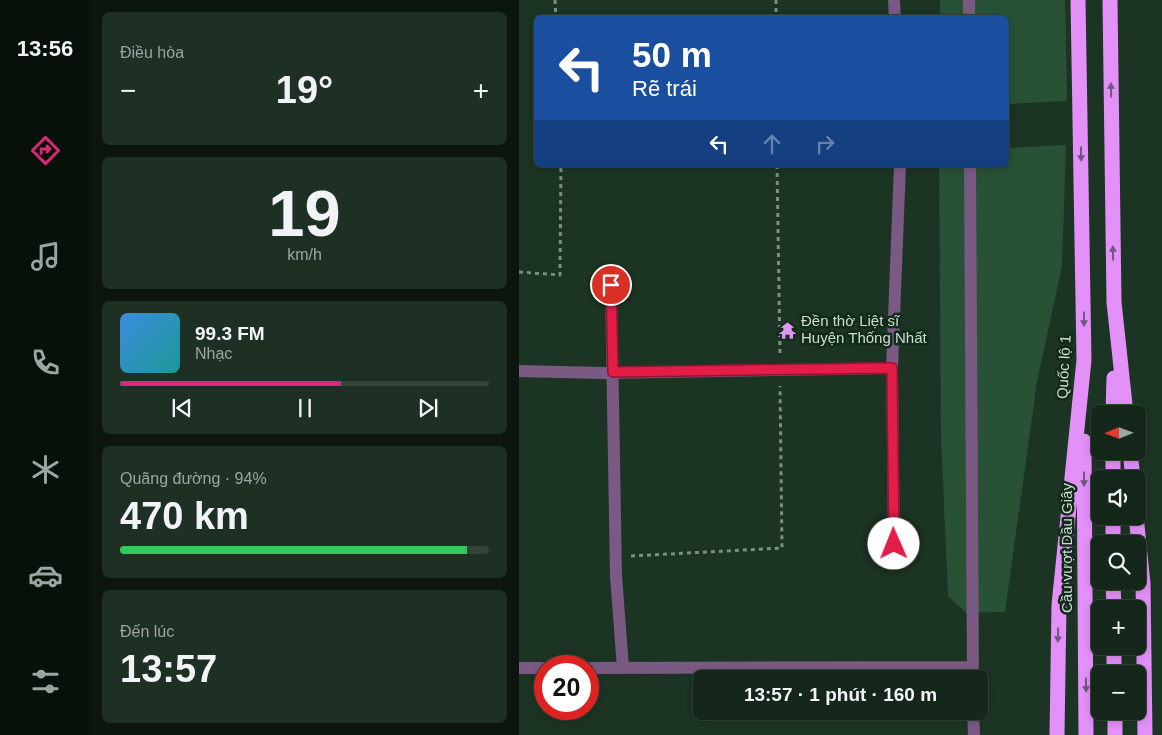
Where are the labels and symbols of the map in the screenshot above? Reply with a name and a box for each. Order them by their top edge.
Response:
one-way arrow [1107,82,1115,98]
one-way arrow [1078,146,1086,162]
one-way arrow [1109,245,1117,261]
pin [590,264,632,306]
one-way arrow [1080,311,1088,327]
place label: Đền thờ Liệt sĩ Huyện Thống Nhất [801,312,927,346]
temple icon: Đền thờ Liệt sĩ Huyện Thống Nhất [777,320,797,340]
street label: Quốc lộ 1 [1053,334,1074,399]
north arrow [1091,405,1147,460]
one-way arrow [1080,471,1088,487]
street label: Cầu vượt Dầu Giây [1058,483,1075,613]
position arrow [867,517,919,569]
one-way arrow [1054,627,1062,643]
speed limit sign: 20 [534,655,599,720]
one-way arrow [1082,677,1090,693]

